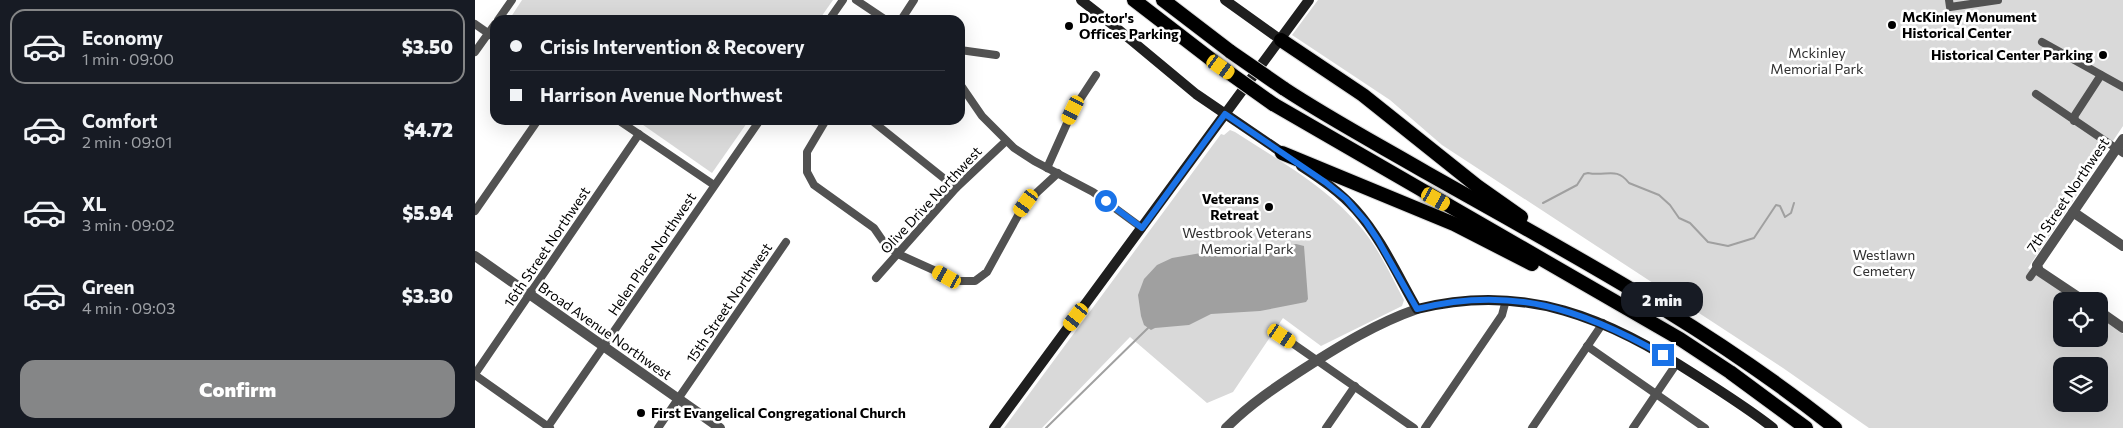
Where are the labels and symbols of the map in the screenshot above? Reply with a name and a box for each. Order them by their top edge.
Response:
place label: McKinley Monument Historical Center [1902,8,2037,41]
place label: Doctor's Offices Parking [1079,9,1179,42]
marker: McKinley Monument Historical Center [1886,19,1898,31]
marker: Doctor's Offices Parking [1063,20,1075,32]
park label: Mckinley Memorial Park [1770,44,1864,77]
place label: Historical Center Parking [1931,46,2093,63]
marker: Historical Center Parking [2097,49,2109,61]
car [1204,52,1237,82]
car [1059,93,1086,127]
street label: 7th Street Northwest [2023,134,2112,255]
street label: Olive Drive Northwest [876,142,985,257]
street label: 16th Street Northwest [500,183,593,310]
car [1419,185,1452,213]
car [1011,186,1040,220]
street label: Helen Place Northwest [604,189,699,318]
route start [1095,190,1117,212]
place label: Veterans Retreat [1202,190,1259,223]
marker: Veterans Retreat [1263,201,1275,213]
park label: Westbrook Veterans Memorial Park [1182,224,1312,257]
street label: 15th Street Northwest [682,239,775,366]
park label: Westlawn Cemetery [1853,246,1915,279]
car [930,263,963,291]
street label: Broad Avenue Northwest [535,278,675,383]
callout: 2 min [1622,282,1704,318]
car [1060,301,1091,333]
car [1265,321,1298,351]
route end [1652,344,1674,366]
place label: First Evangelical Congregational Church [651,404,906,421]
marker: First Evangelical Congregational Church [635,407,647,419]

